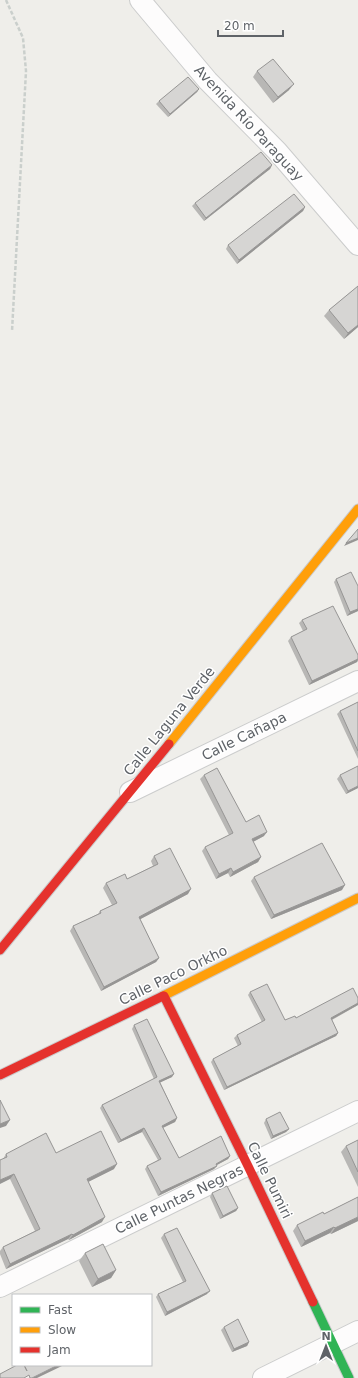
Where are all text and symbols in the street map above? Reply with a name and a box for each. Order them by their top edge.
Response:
scale bar [218,12,283,38]
text: 20 m [224,19,255,33]
street label: Avenida Río Paraguay [191,62,307,184]
street label: Calle Laguna Verde [120,663,218,779]
street label: Calle Cañapa [199,709,289,763]
street label: Calle Paco Orkho [116,942,230,1008]
street label: Calle Pumiri [245,1139,295,1221]
street label: Calle Puntas Negras [112,1161,246,1237]
legend [12,1294,152,1366]
text: Fast [48,1303,72,1317]
text: Slow [48,1323,76,1337]
north arrow [306,1326,346,1366]
text: N [321,1330,331,1343]
text: Jam [47,1343,71,1357]

